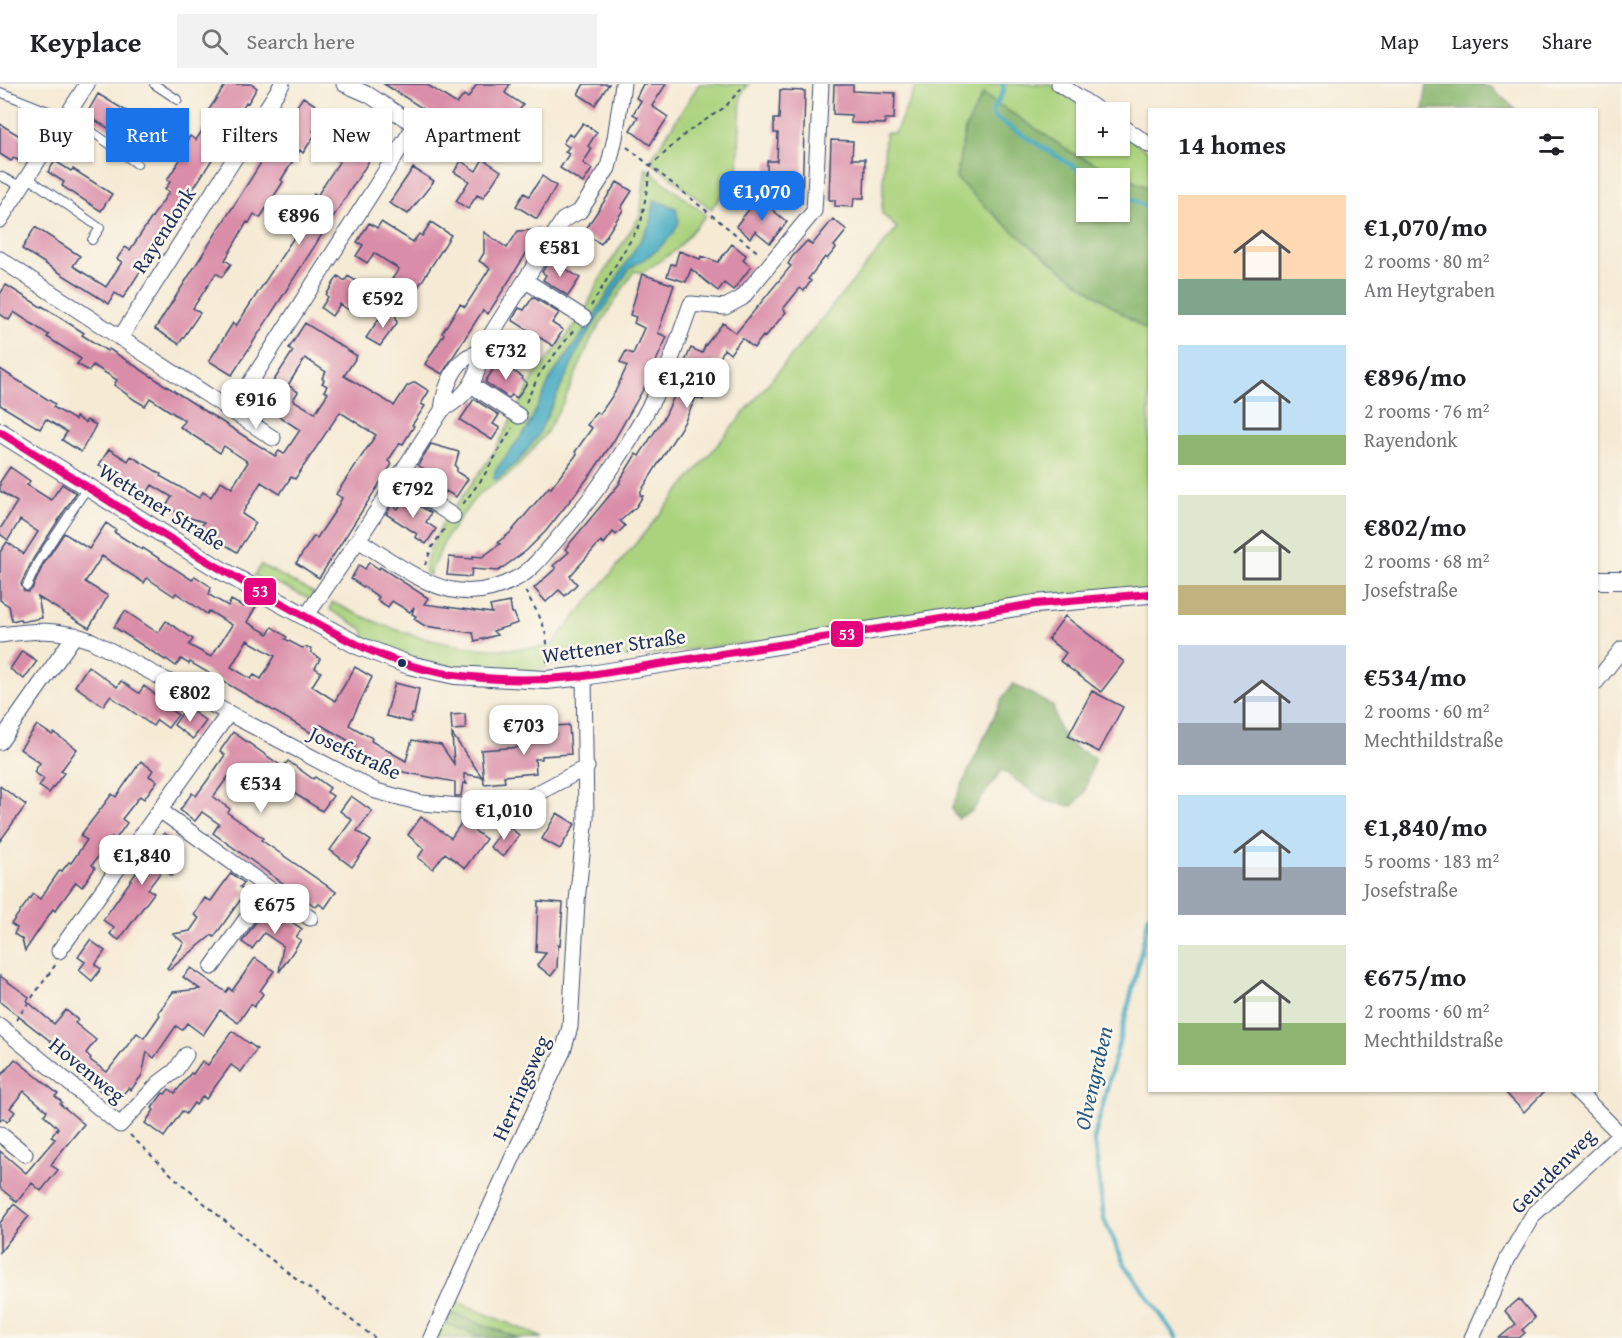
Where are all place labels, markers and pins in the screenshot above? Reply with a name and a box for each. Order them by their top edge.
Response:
pin: €1,070 [713,171,811,222]
pin: €896 [263,195,335,246]
pin: €581 [524,227,596,278]
pin: €592 [347,278,419,329]
pin: €732 [470,330,542,381]
pin: €1,210 [638,358,736,409]
pin: €916 [220,379,292,430]
pin: €792 [377,468,449,519]
unlabelled marker [396,657,408,669]
pin: €802 [154,672,226,723]
pin: €703 [488,705,560,756]
pin: €534 [225,763,297,814]
pin: €1,010 [455,790,553,841]
pin: €1,840 [93,835,191,886]
pin: €675 [239,884,311,935]

